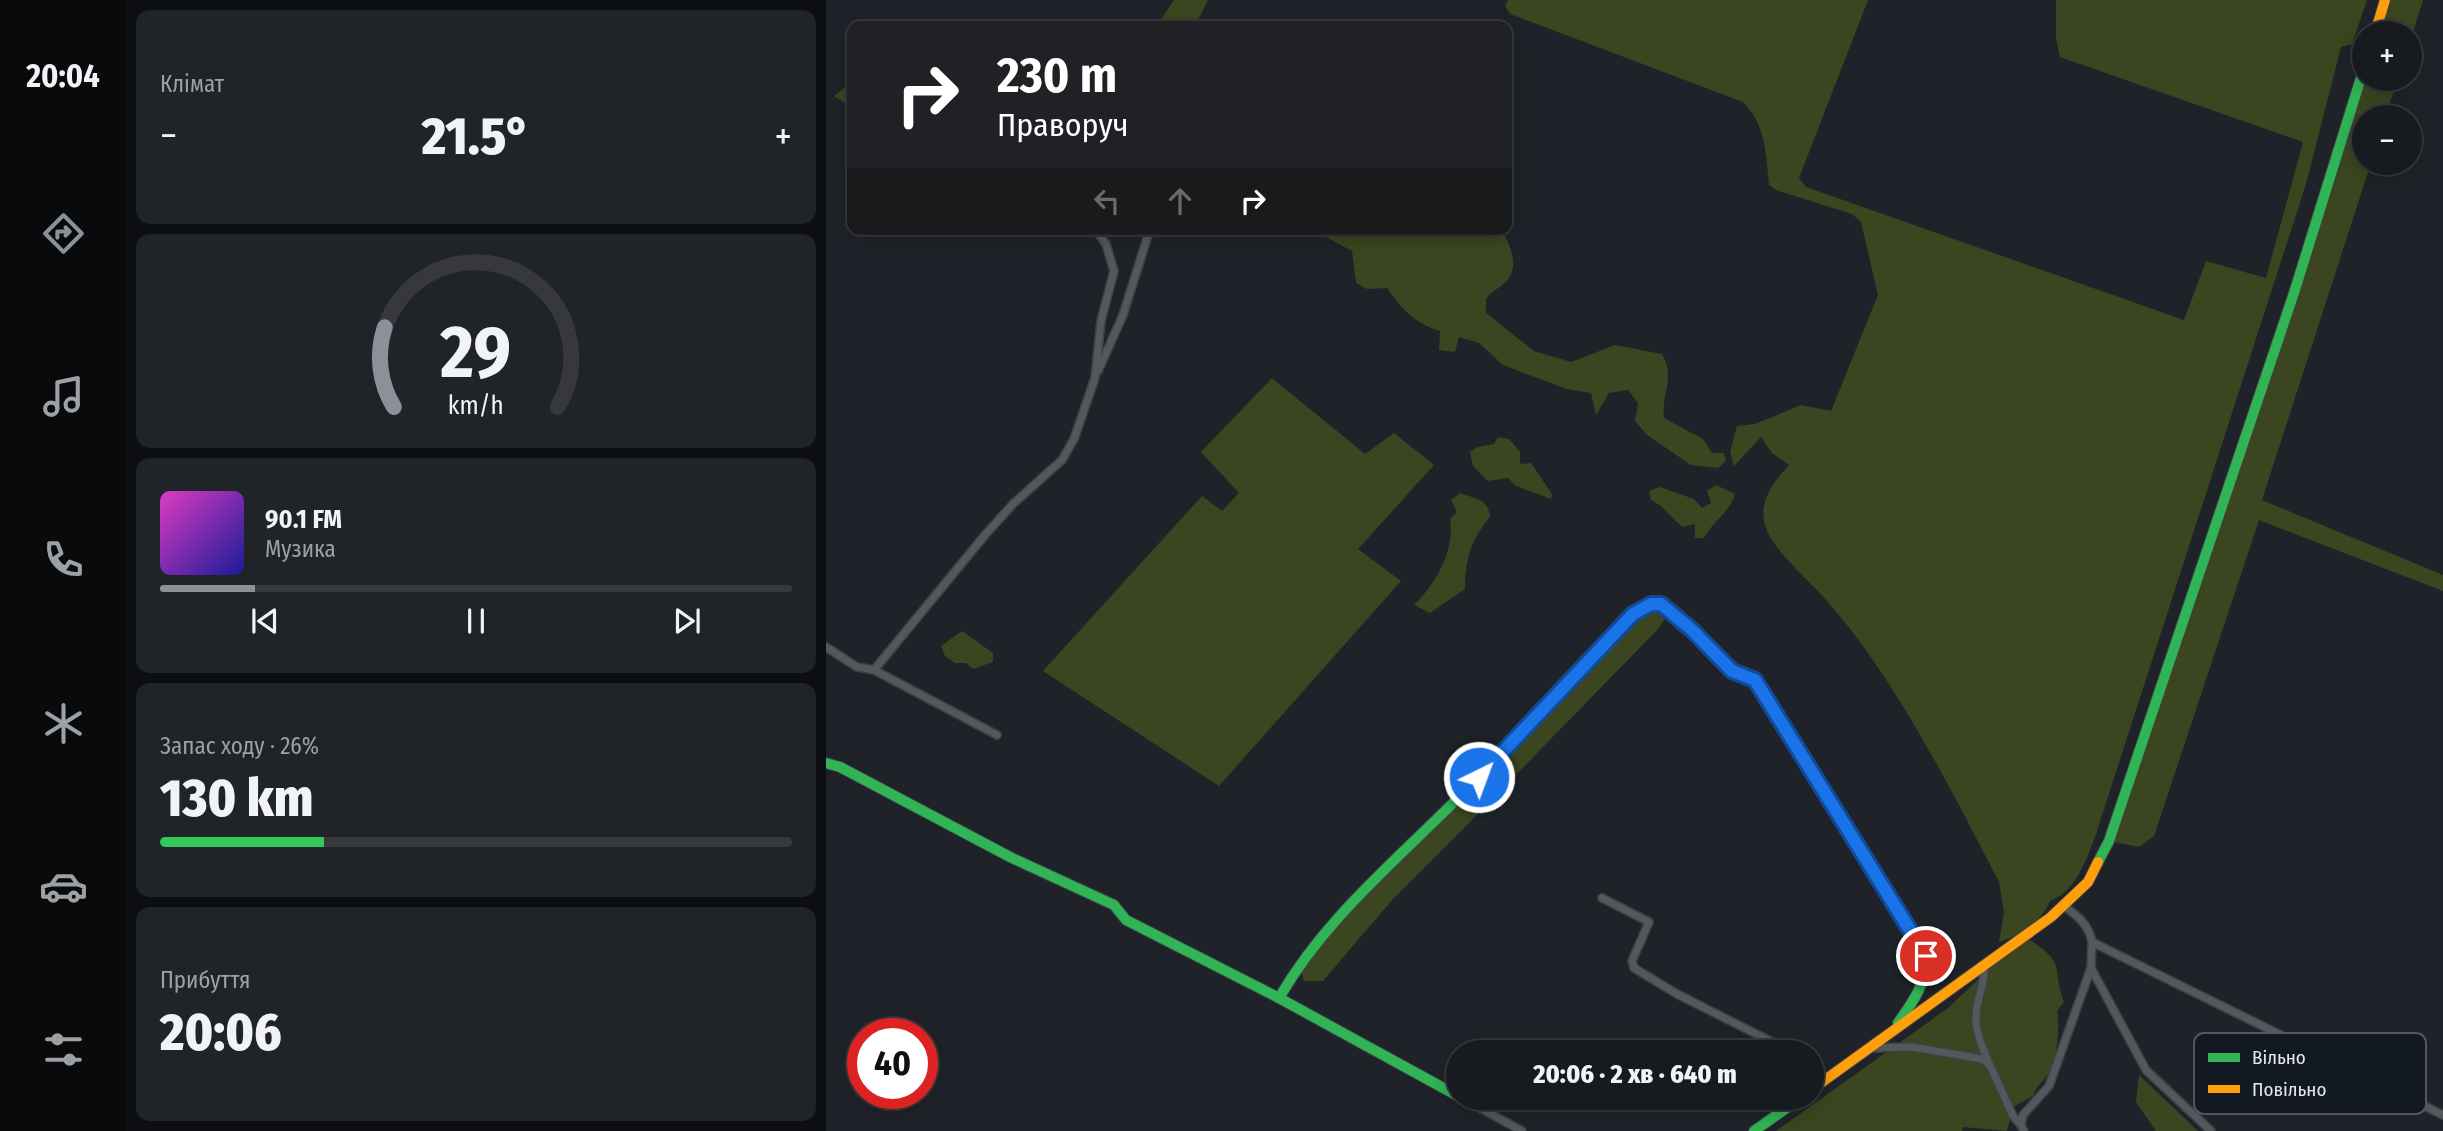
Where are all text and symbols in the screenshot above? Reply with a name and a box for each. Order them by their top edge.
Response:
map controls [2352,21,2422,175]
button: + [2352,21,2422,91]
text: 230 m [997,46,1117,105]
icon: right [882,49,973,140]
text: 20:04 [26,57,100,95]
text: Клімат [160,70,224,98]
text: 21.5° [422,105,530,168]
button: − [2352,105,2422,175]
text: Праворуч [997,106,1129,144]
text: − [160,113,177,159]
text: + [775,113,792,159]
icon: left [1088,182,1126,220]
icon: ahead [1161,182,1199,220]
icon: right [1234,182,1272,220]
icon: directions [39,209,88,258]
text: 29 [440,310,511,397]
icon: music [39,372,88,421]
text: km/h [448,391,504,421]
text: 90.1 FM [265,504,342,535]
icon: phone [39,535,88,584]
text: Музика [265,535,336,563]
icon: previous [246,602,284,640]
icon: pause [457,602,495,640]
icon: next [668,602,706,640]
icon: climate [39,699,88,748]
text: Запас ходу · 26% [160,732,319,760]
position arrow [1442,740,1516,814]
text: 130 km [160,767,313,830]
icon: car [39,862,88,911]
pin [1896,926,1956,986]
icon: arrive [1907,937,1945,975]
text: Прибуття [160,966,250,994]
text: 20:06 [160,1001,282,1064]
speed limit sign: 40 [847,1018,938,1109]
icon: filters [39,1025,88,1074]
legend [2194,1033,2426,1114]
text: Вільно [2252,1046,2306,1069]
text: 20:06 · 2 хв · 640 m [1533,1059,1737,1090]
text: Повільно [2252,1078,2326,1101]

